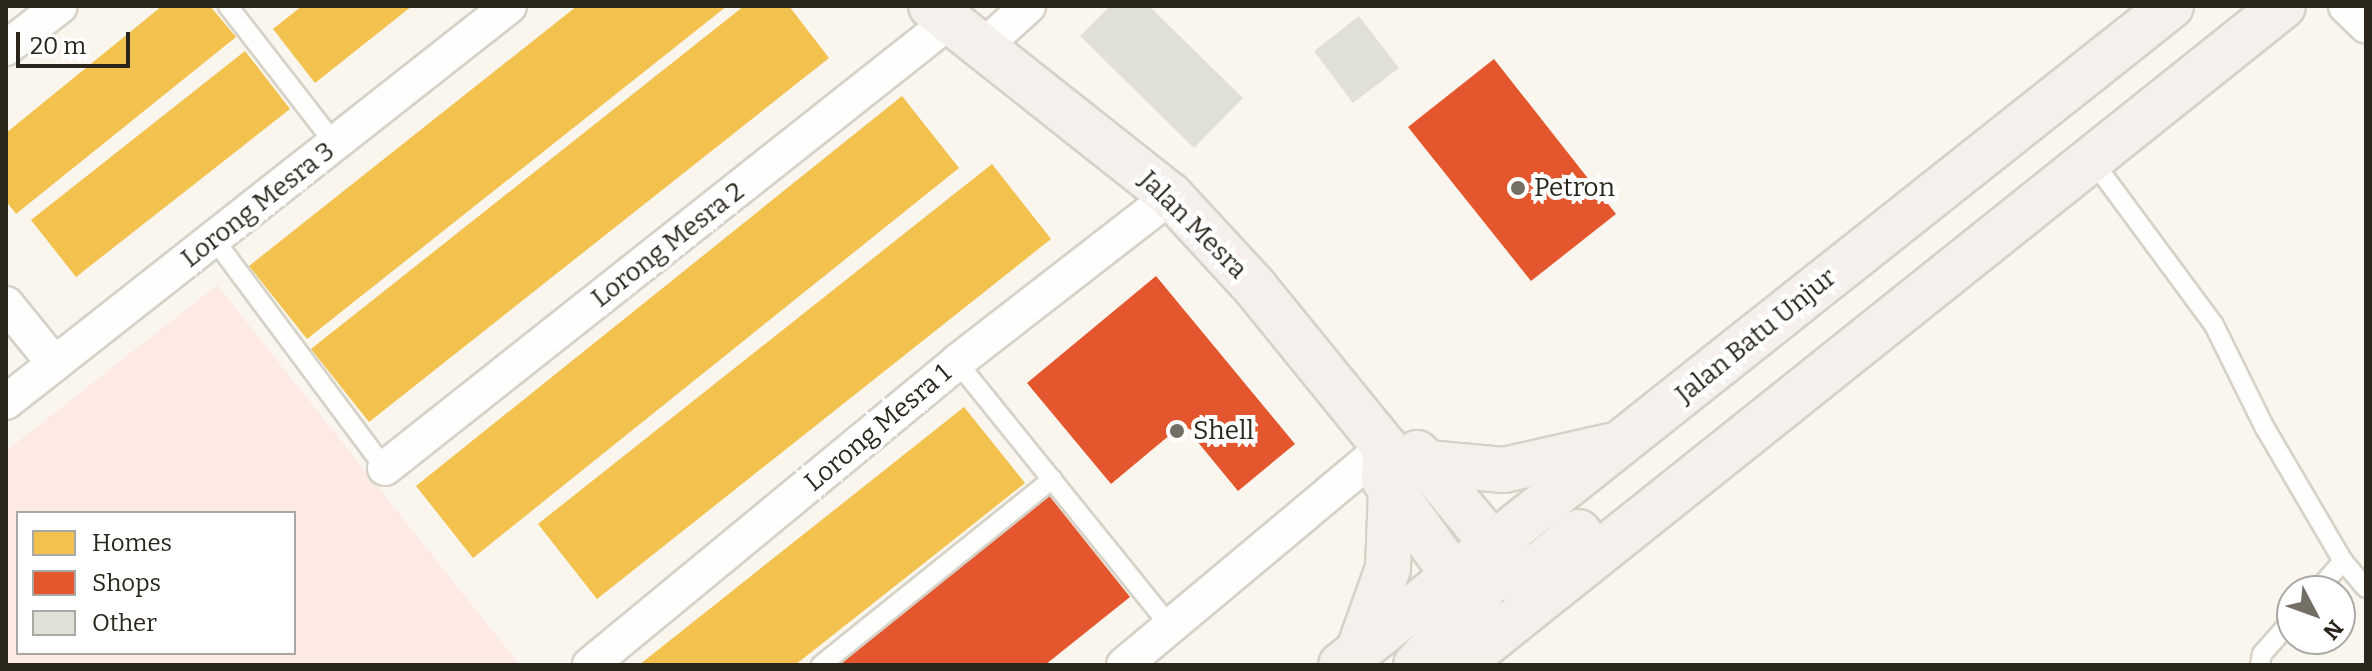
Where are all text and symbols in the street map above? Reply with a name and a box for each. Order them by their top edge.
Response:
scale bar [20,16,134,66]
text: 20 m [30,32,86,60]
street label: Lorong Mesra 3 [175,136,341,274]
street label: Jalan Mesra [1133,165,1253,285]
place label: Petron [1534,172,1615,204]
street label: Lorong Mesra 2 [586,176,750,314]
marker: Petron [1509,179,1527,197]
street label: Jalan Batu Unjur [1670,262,1842,410]
street label: Lorong Mesra 1 [799,358,957,498]
place label: Shell [1193,415,1254,447]
marker: Shell [1168,422,1186,440]
legend [16,511,296,655]
text: Homes [92,529,172,557]
text: Shops [92,569,161,597]
north arrow [2276,575,2356,655]
text: Other [92,609,157,637]
text: N [2317,614,2349,645]

